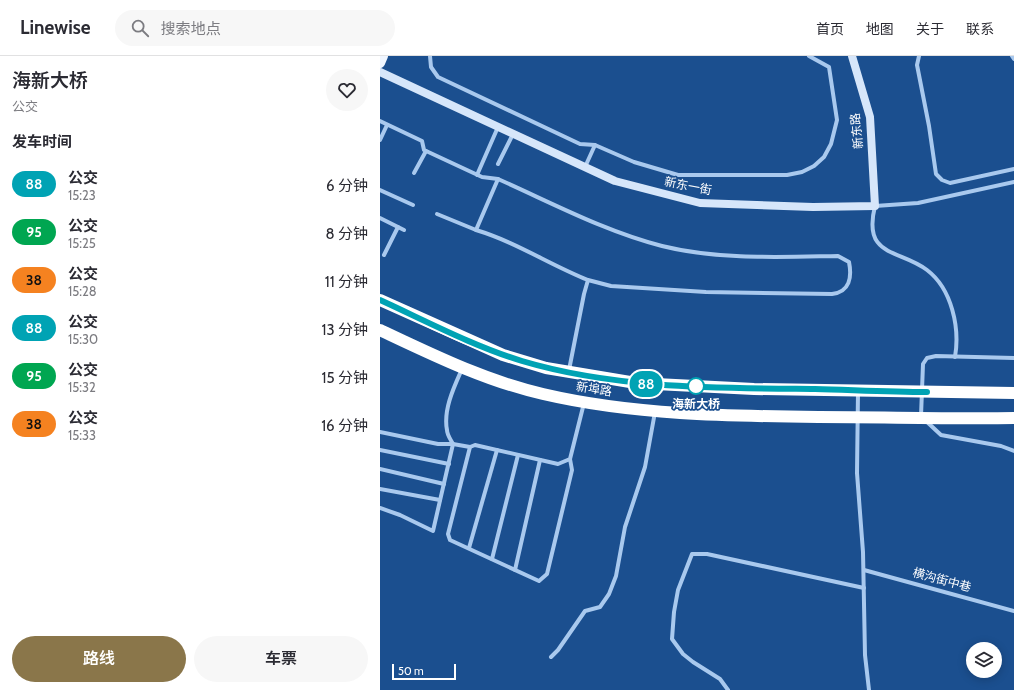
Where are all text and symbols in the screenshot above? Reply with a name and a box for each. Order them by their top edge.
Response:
search box [115,10,395,46]
text: Linewise [20,16,91,39]
icon: search [129,17,151,39]
text: 搜索地点 [161,20,221,38]
text: 首页 [816,20,844,38]
text: 地图 [866,20,894,38]
text: 关于 [916,20,944,38]
text: 联系 [966,20,994,38]
text: 海新大桥 [12,69,88,92]
button: heart [326,69,368,111]
text: 公交 [12,98,38,114]
street label: 新东路 [847,112,866,150]
text: 发车时间 [12,133,72,151]
text: 公交 [68,169,98,187]
street label: 新东一街 [663,174,713,197]
text: 88 [26,175,42,193]
text: 6 分钟 [326,177,368,195]
text: 15:23 [68,187,96,203]
text: 公交 [68,217,98,235]
text: 95 [26,223,42,241]
text: 8 分钟 [326,225,368,243]
text: 15:25 [68,235,96,251]
text: 公交 [68,265,98,283]
text: 38 [26,271,42,289]
text: 11 分钟 [325,273,368,291]
text: 15:28 [68,283,97,299]
text: 公交 [68,313,98,331]
text: 88 [26,319,42,337]
text: 13 分钟 [322,321,368,339]
text: 15:30 [68,331,98,347]
text: 公交 [68,361,98,379]
text: 95 [26,367,42,385]
text: 15 分钟 [322,369,368,387]
line badge: 88 [628,371,664,397]
text: 88 [638,375,654,393]
marker: 海新大桥 [687,377,705,395]
street label: 新埠路 [575,378,613,399]
text: 15:32 [68,379,96,395]
place label: 海新大桥 [672,396,720,411]
text: 公交 [68,409,98,427]
text: 38 [26,415,42,433]
text: 16 分钟 [321,417,368,435]
text: 15:33 [68,427,96,443]
street label: 横沟街中巷 [911,565,973,595]
button: 路线 [12,636,186,682]
button: 车票 [194,636,368,682]
map controls [966,642,1002,678]
button: layers [966,642,1002,678]
scale bar [392,662,456,681]
text: 50 m [398,664,424,678]

